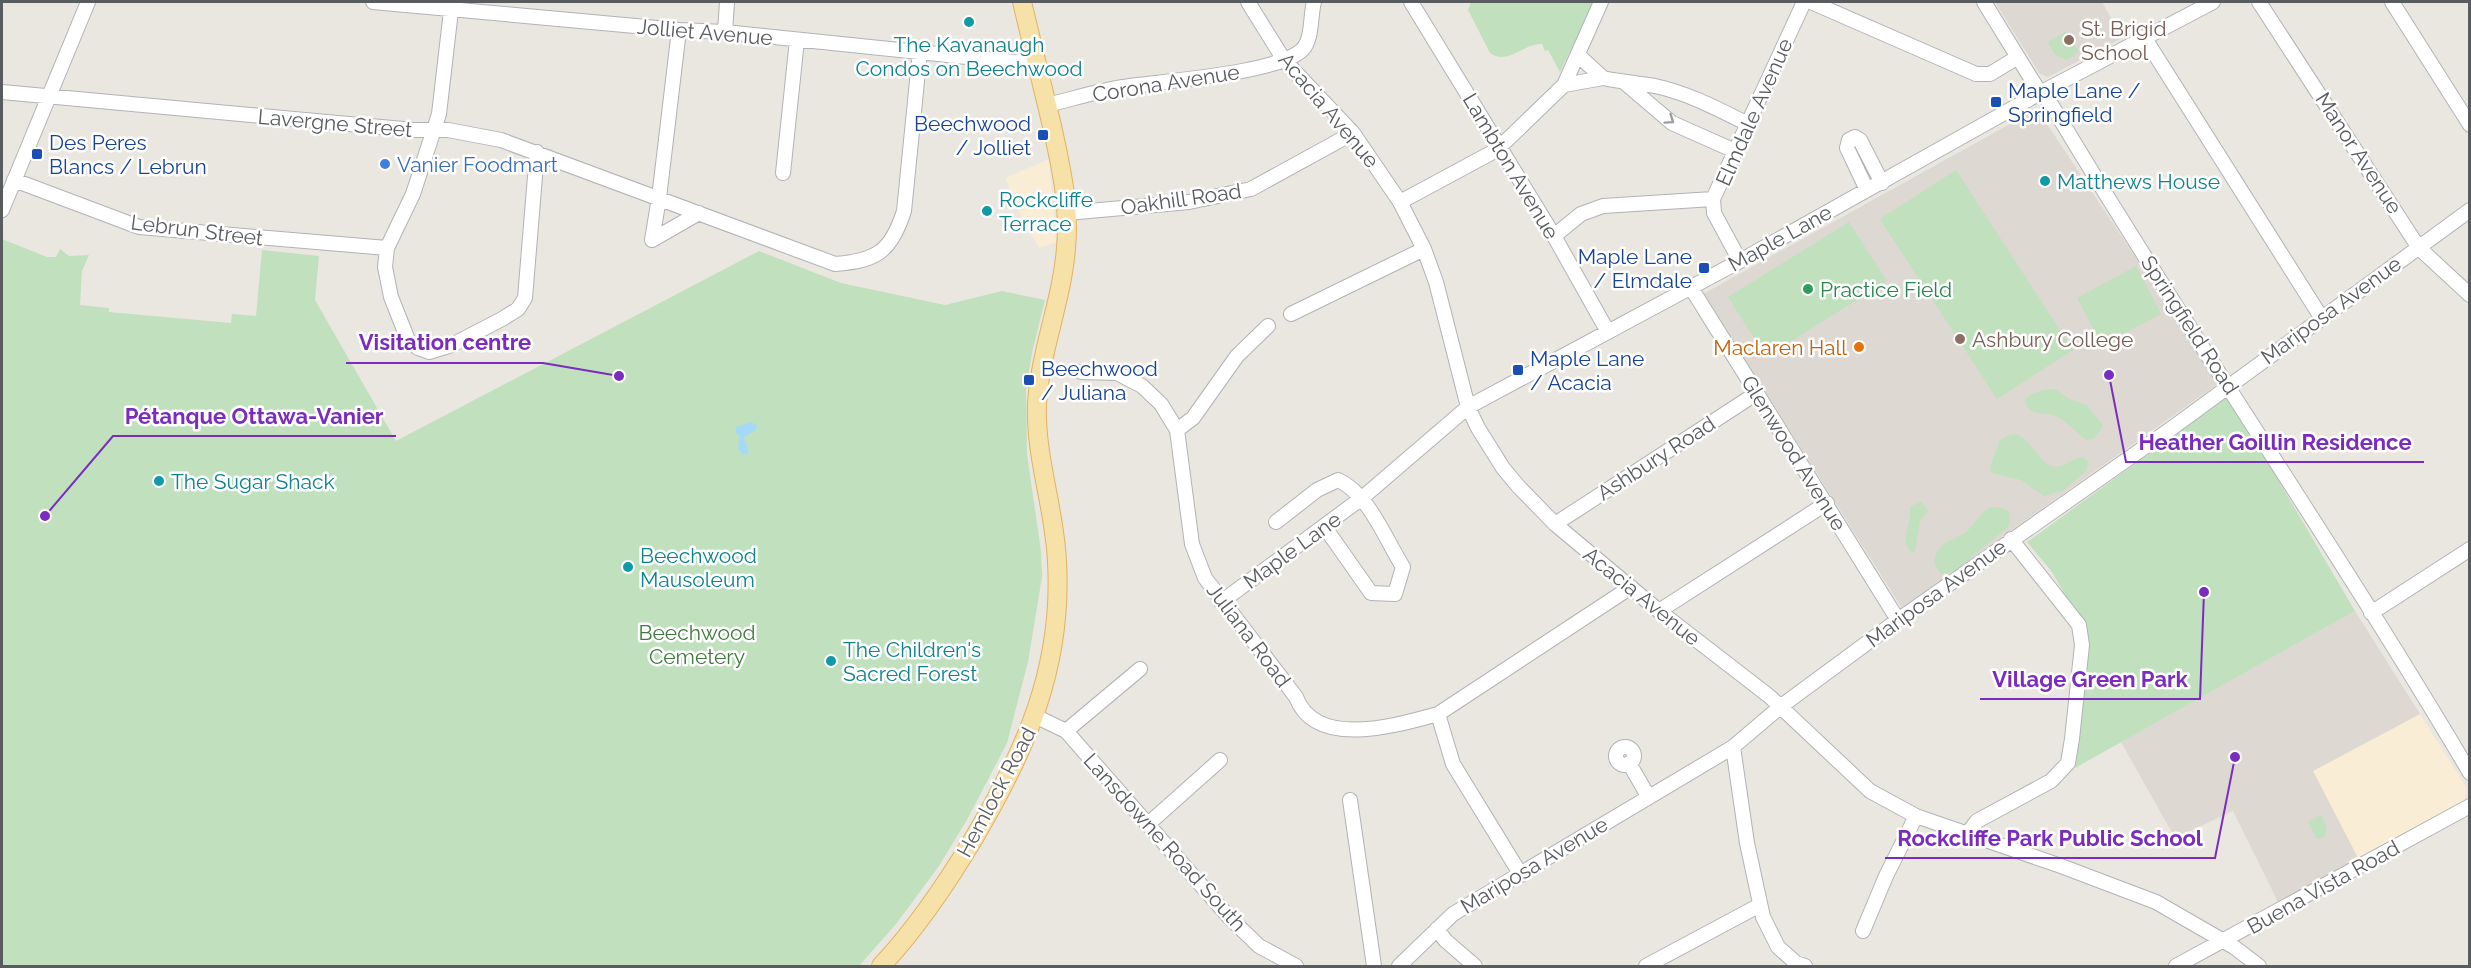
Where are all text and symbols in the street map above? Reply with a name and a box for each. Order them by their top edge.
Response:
street label: Jolliet Avenue [636,14,774,50]
marker: The Kavanaugh Condos on Beechwood [962,15,976,29]
place label: St. Brigid School [2081,16,2166,65]
place label: The Kavanaugh Condos on Beechwood [855,32,1083,81]
marker: St. Brigid School [2062,33,2076,47]
street label: Elmdale Avenue [1710,34,1798,190]
street label: Acacia Avenue [1274,47,1384,173]
street label: Corona Avenue [1091,59,1241,107]
place label: Maple Lane / Springfield [2008,78,2141,127]
street label: Manor Avenue [2310,88,2408,218]
street label: Lambton Avenue [1458,89,1564,243]
marker: Maple Lane / Springfield [1989,95,2003,109]
street label: Lavergne Street [257,104,413,142]
place label: Beechwood / Jolliet [914,111,1031,160]
one-way arrow [1663,113,1674,124]
marker: Beechwood / Jolliet [1036,128,1050,142]
place label: Des Peres Blancs / Lebrun [49,130,207,179]
marker: Des Peres Blancs / Lebrun [30,147,44,161]
place label: Vanier Foodmart [397,152,558,177]
marker: Vanier Foodmart [378,157,392,171]
place label: Matthews House [2057,169,2220,194]
marker: Matthews House [2038,174,2052,188]
street label: Oakhill Road [1119,178,1243,220]
place label: Rockcliffe Terrace [999,187,1093,236]
street label: Maple Lane [1724,199,1836,277]
marker: Rockcliffe Terrace [980,204,994,218]
street label: Lebrun Street [129,209,265,251]
place label: Maple Lane / Elmdale [1578,244,1692,293]
street label: Springfield Road [2136,251,2244,399]
street label: Mariposa Avenue [2256,251,2406,369]
marker: Maple Lane / Elmdale [1697,261,1711,275]
place label: Practice Field [1820,277,1952,302]
marker: Practice Field [1801,282,1815,296]
callout: Visitation centre [346,323,543,363]
place label: Ashbury College [1972,327,2133,352]
text: Visitation centre [359,329,531,355]
marker: Ashbury College [1953,332,1967,346]
place label: Maclaren Hall [1713,335,1847,360]
marker: Maclaren Hall [1852,340,1866,354]
place label: Maple Lane / Acacia [1530,346,1644,395]
place label: Beechwood / Juliana [1041,356,1158,405]
marker: Maple Lane / Acacia [1511,363,1525,377]
street label: Glenwood Avenue [1736,371,1852,535]
marker: Beechwood / Juliana [1022,373,1036,387]
callout: Pétanque Ottawa-Vanier [113,396,396,436]
text: Pétanque Ottawa-Vanier [125,403,384,429]
street label: Ashbury Road [1592,411,1720,505]
callout: Heather Goillin Residence [2126,422,2424,462]
text: Heather Goillin Residence [2138,429,2412,455]
place label: The Sugar Shack [171,469,335,494]
marker: The Sugar Shack [152,474,166,488]
street label: Maple Lane [1238,506,1346,594]
street label: Mariposa Avenue [1861,534,2011,652]
street label: Acacia Avenue [1579,541,1705,651]
place label: Beechwood Mausoleum [640,543,757,592]
marker: Beechwood Mausoleum [621,560,635,574]
street label: Juliana Road [1202,578,1296,692]
park label: Beechwood Cemetery [639,620,755,669]
place label: The Children's Sacred Forest [843,637,981,686]
marker: The Children's Sacred Forest [824,654,838,668]
callout: Village Green Park [1980,659,2200,699]
text: Village Green Park [1992,666,2189,692]
street label: Hemlock Road [951,723,1041,861]
street label: Lansdowne Road South [1078,748,1252,936]
street label: Mariposa Avenue [1456,811,1612,919]
callout: Rockcliffe Park Public School [1885,818,2215,858]
text: Rockcliffe Park Public School [1897,825,2204,851]
street label: Buena Vista Road [2242,835,2404,939]

